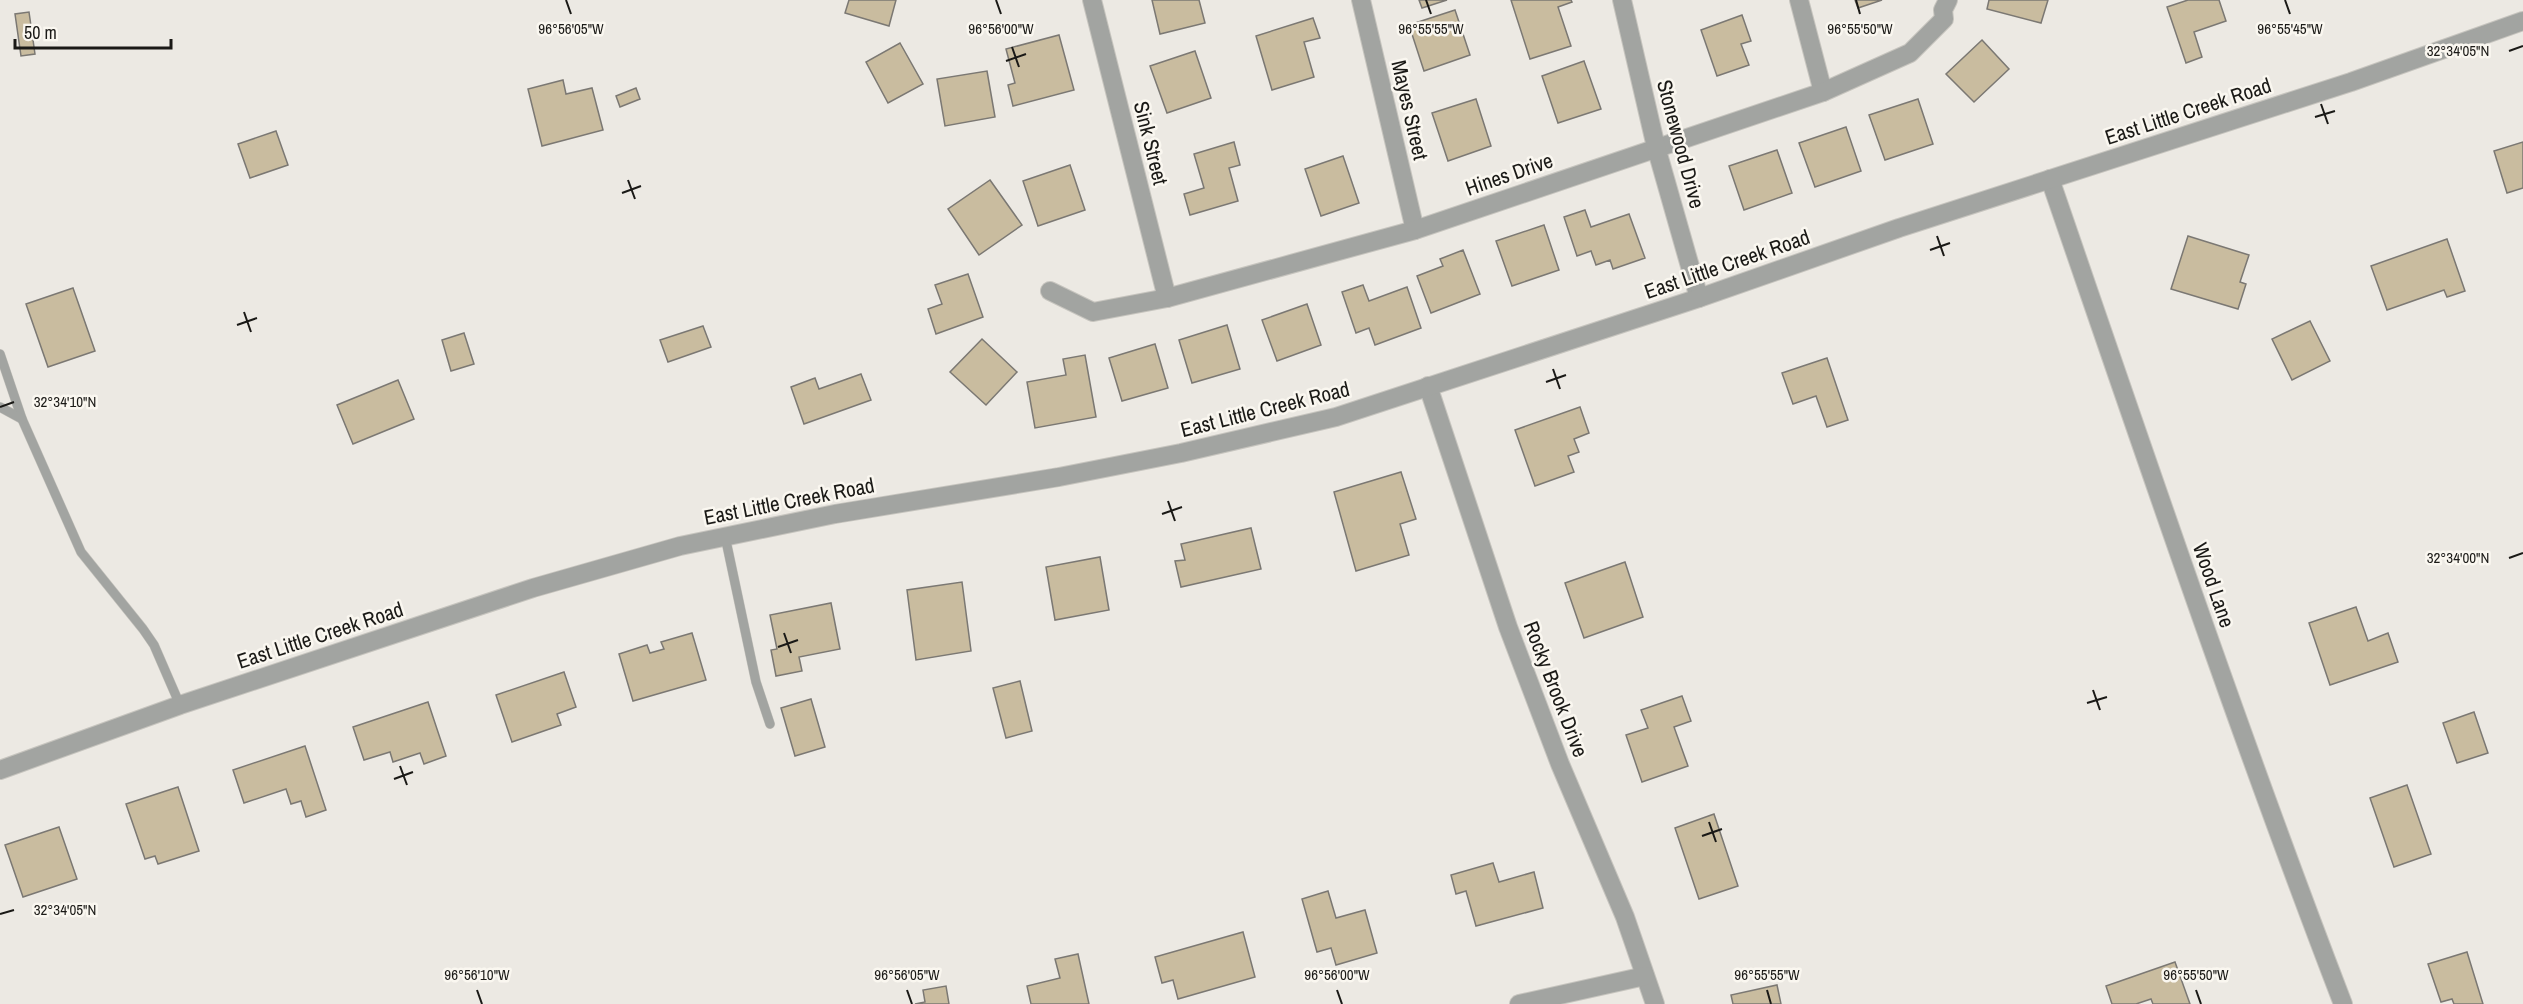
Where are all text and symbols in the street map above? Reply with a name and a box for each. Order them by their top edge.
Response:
scale bar [15,12,171,50]
text: 96°56'05"W [538,18,604,39]
text: 96°56'00"W [968,18,1034,39]
text: 96°55'55"W [1398,18,1464,39]
text: 96°55'50"W [1827,18,1893,39]
text: 96°55'45"W [2257,18,2323,39]
text: 50 m [24,20,57,45]
text: 32°34'05"N [2427,40,2489,61]
street label: Mayes Street [1384,57,1436,163]
street label: East Little Creek Road [2101,70,2275,152]
street label: Stonewood Drive [1650,76,1712,212]
street label: Sink Street [1127,98,1175,188]
street label: Hines Drive [1461,145,1557,203]
street label: East Little Creek Road [1640,222,1814,306]
street label: East Little Creek Road [1177,374,1353,444]
text: 32°34'10"N [34,391,96,412]
street label: East Little Creek Road [701,470,877,532]
street label: Wood Lane [2186,539,2242,631]
text: 32°34'00"N [2427,547,2489,568]
street label: East Little Creek Road [233,594,407,676]
street label: Rocky Brook Drive [1517,617,1595,761]
text: 32°34'05"N [34,899,96,920]
text: 96°56'10"W [444,964,510,985]
text: 96°56'05"W [874,964,940,985]
text: 96°56'00"W [1304,964,1370,985]
text: 96°55'55"W [1734,964,1800,985]
text: 96°55'50"W [2163,964,2229,985]

